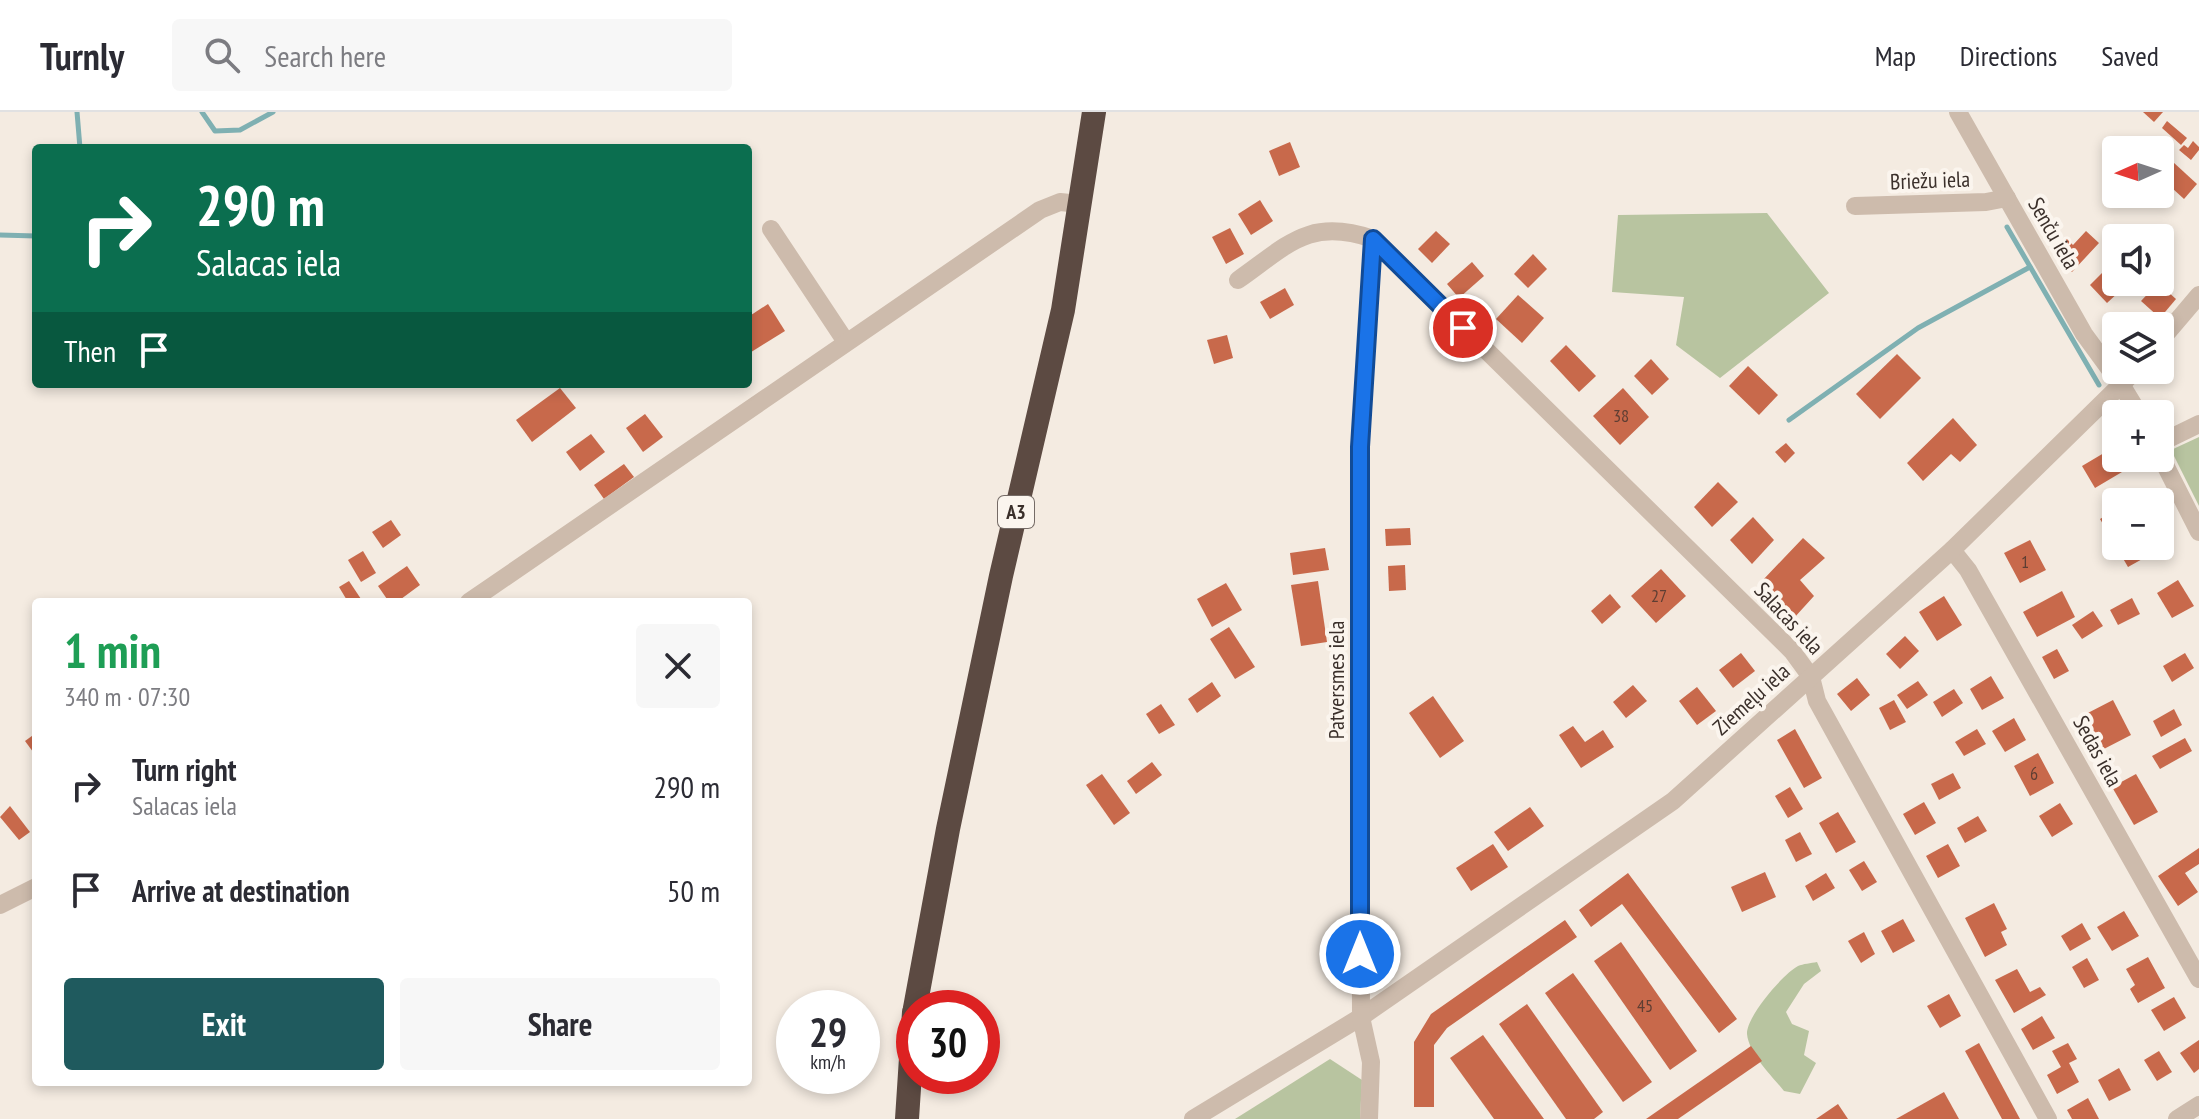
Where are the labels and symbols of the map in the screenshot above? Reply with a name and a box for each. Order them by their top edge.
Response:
north arrow [2102,136,2174,208]
street label: Briežu iela [1890,165,1970,195]
street label: Senču iela [2022,192,2086,274]
pin [1429,294,1497,362]
house number: 38 [1613,404,1629,427]
road number: A3 [998,496,1034,528]
house number: 1 [2021,550,2029,573]
street label: Salacas iela [1749,576,1829,660]
house number: 27 [1651,584,1667,607]
street label: Patversmes iela [1322,621,1350,739]
street label: Ziemeļu iela [1707,657,1795,741]
street label: Sedas iela [2067,711,2129,791]
house number: 6 [2030,762,2038,785]
position arrow [1318,912,1402,996]
speed limit sign: 30 [896,990,1000,1094]
house number: 45 [1637,994,1653,1017]

